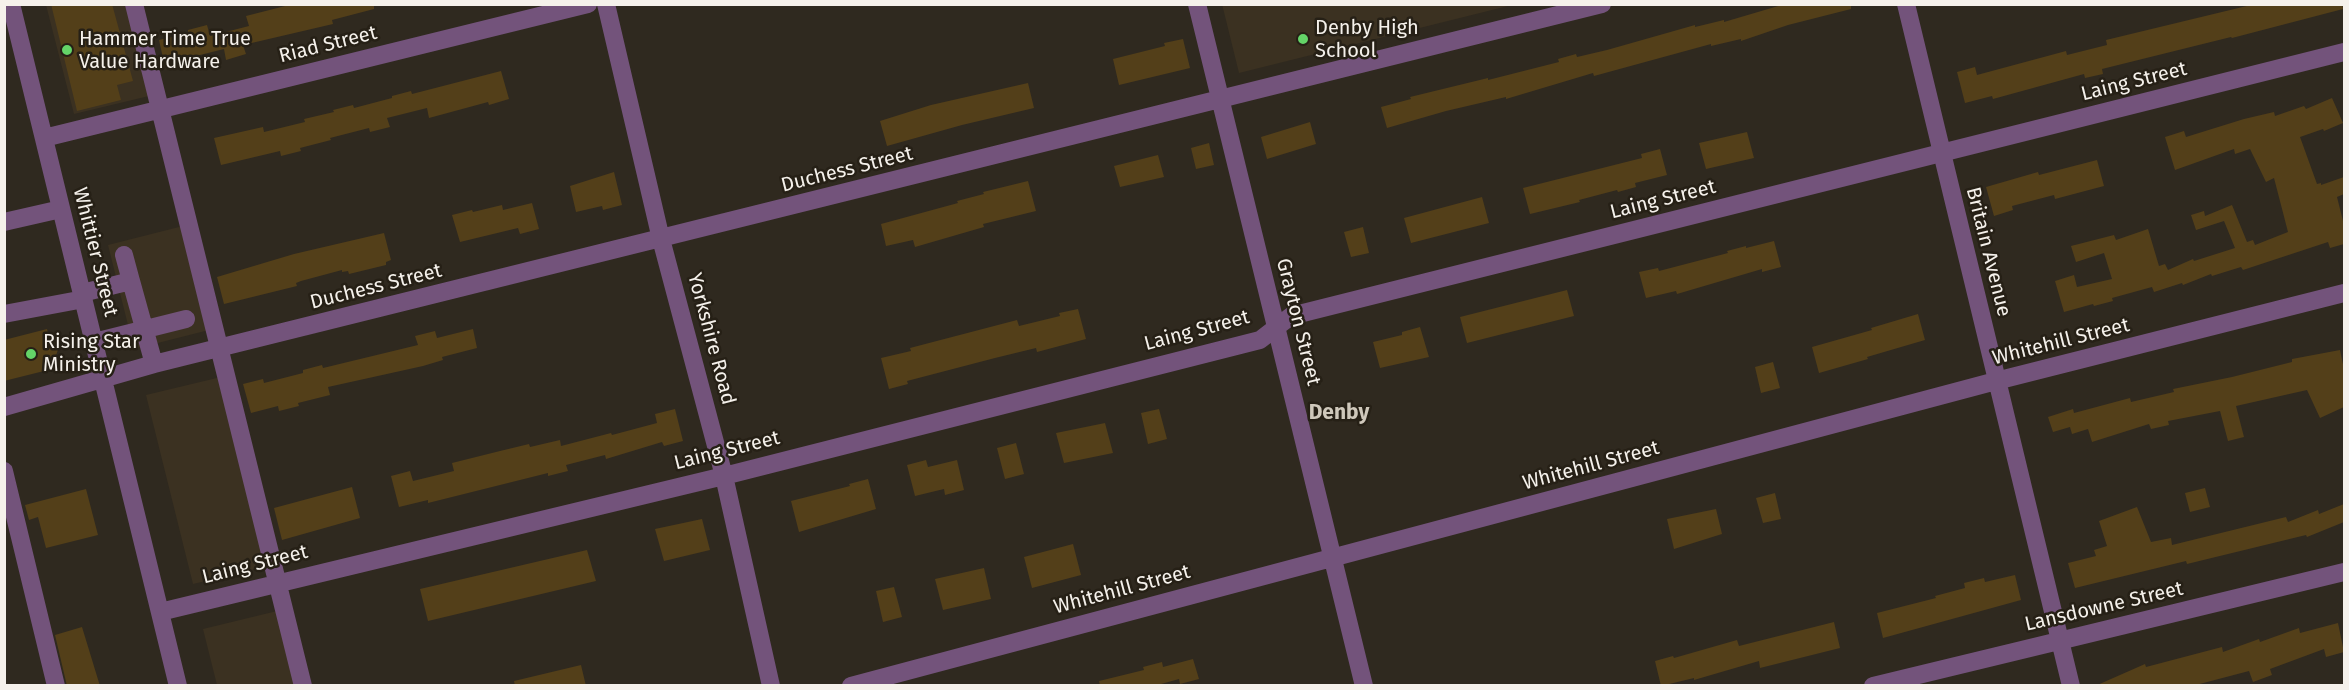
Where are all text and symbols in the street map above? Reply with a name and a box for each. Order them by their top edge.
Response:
place label: Denby High School [1315,16,1419,63]
street label: Riad Street [277,21,379,69]
place label: Hammer Time True Value Hardware [79,27,251,74]
marker: Denby High School [1296,32,1310,46]
marker: Hammer Time True Value Hardware [60,43,74,57]
street label: Laing Street [2079,57,2189,107]
street label: Duchess Street [779,142,915,198]
street label: Laing Street [1608,175,1718,225]
street label: Whittier Street [67,185,123,319]
street label: Britain Avenue [1960,185,2016,319]
street label: Grayton Street [1271,256,1325,388]
street label: Duchess Street [308,259,444,315]
street label: Yorkshire Road [682,270,740,408]
street label: Laing Street [1142,305,1252,357]
street label: Whitehill Street [1990,313,2132,371]
place label: Rising Star Ministry [43,330,140,377]
marker: Rising Star Ministry [24,347,38,361]
district label: Denby [1309,400,1369,426]
street label: Laing Street [672,426,782,476]
street label: Whitehill Street [1520,436,1662,496]
street label: Laing Street [200,540,310,590]
street label: Whitehill Street [1051,560,1193,620]
street label: Lansdowne Street [2022,577,2186,637]

